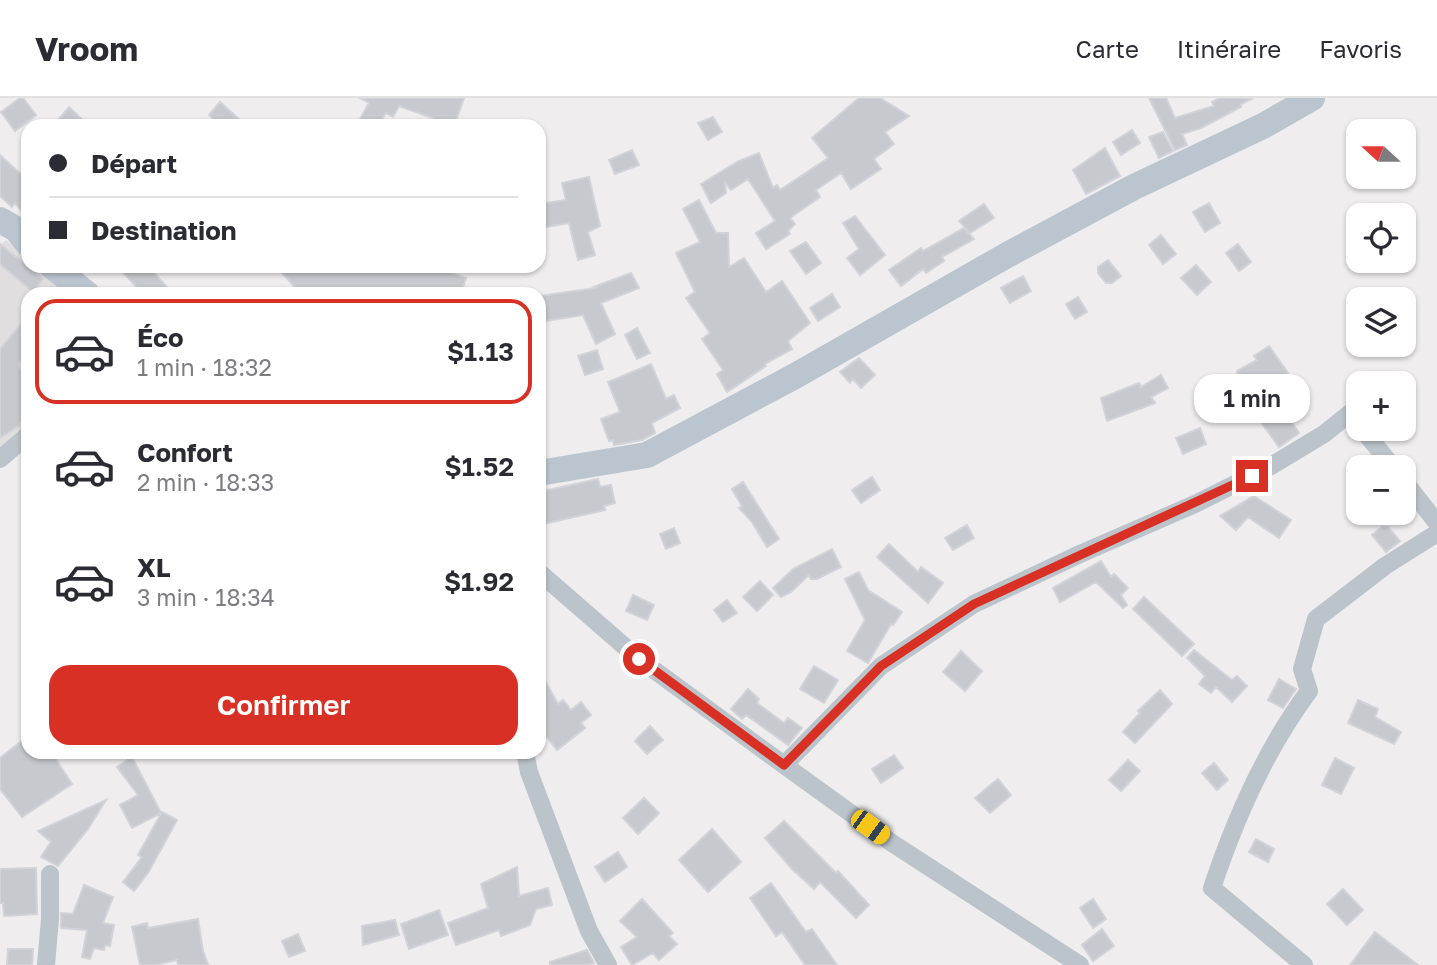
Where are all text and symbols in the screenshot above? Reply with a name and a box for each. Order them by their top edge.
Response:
text: Vroom [35,29,138,68]
text: Carte [1076,34,1139,63]
text: Itinéraire [1177,34,1281,63]
text: Favoris [1319,34,1402,63]
north arrow [1346,119,1416,189]
map controls [1346,119,1416,525]
text: Départ [91,148,177,179]
button: locate [1346,203,1416,273]
text: Destination [91,215,237,246]
button: layers [1346,287,1416,357]
icon: car [53,320,116,383]
text: Éco [137,322,184,353]
text: $1.13 [447,336,514,367]
text: 1 min · 18:32 [137,353,272,381]
button: + [1346,371,1416,441]
callout: 1 min [1194,374,1310,424]
text: 1 min [1223,384,1281,412]
icon: car [53,435,116,498]
text: Confort [137,437,233,468]
text: $1.52 [445,451,514,482]
button: − [1346,455,1416,525]
route end [1236,460,1268,492]
text: 2 min · 18:33 [137,468,274,496]
icon: car [53,550,116,613]
text: XL [137,552,171,583]
text: $1.92 [444,566,514,597]
text: 3 min · 18:34 [137,583,275,611]
route start [623,643,655,675]
button: Confirmer [49,665,518,745]
car [847,806,894,848]

